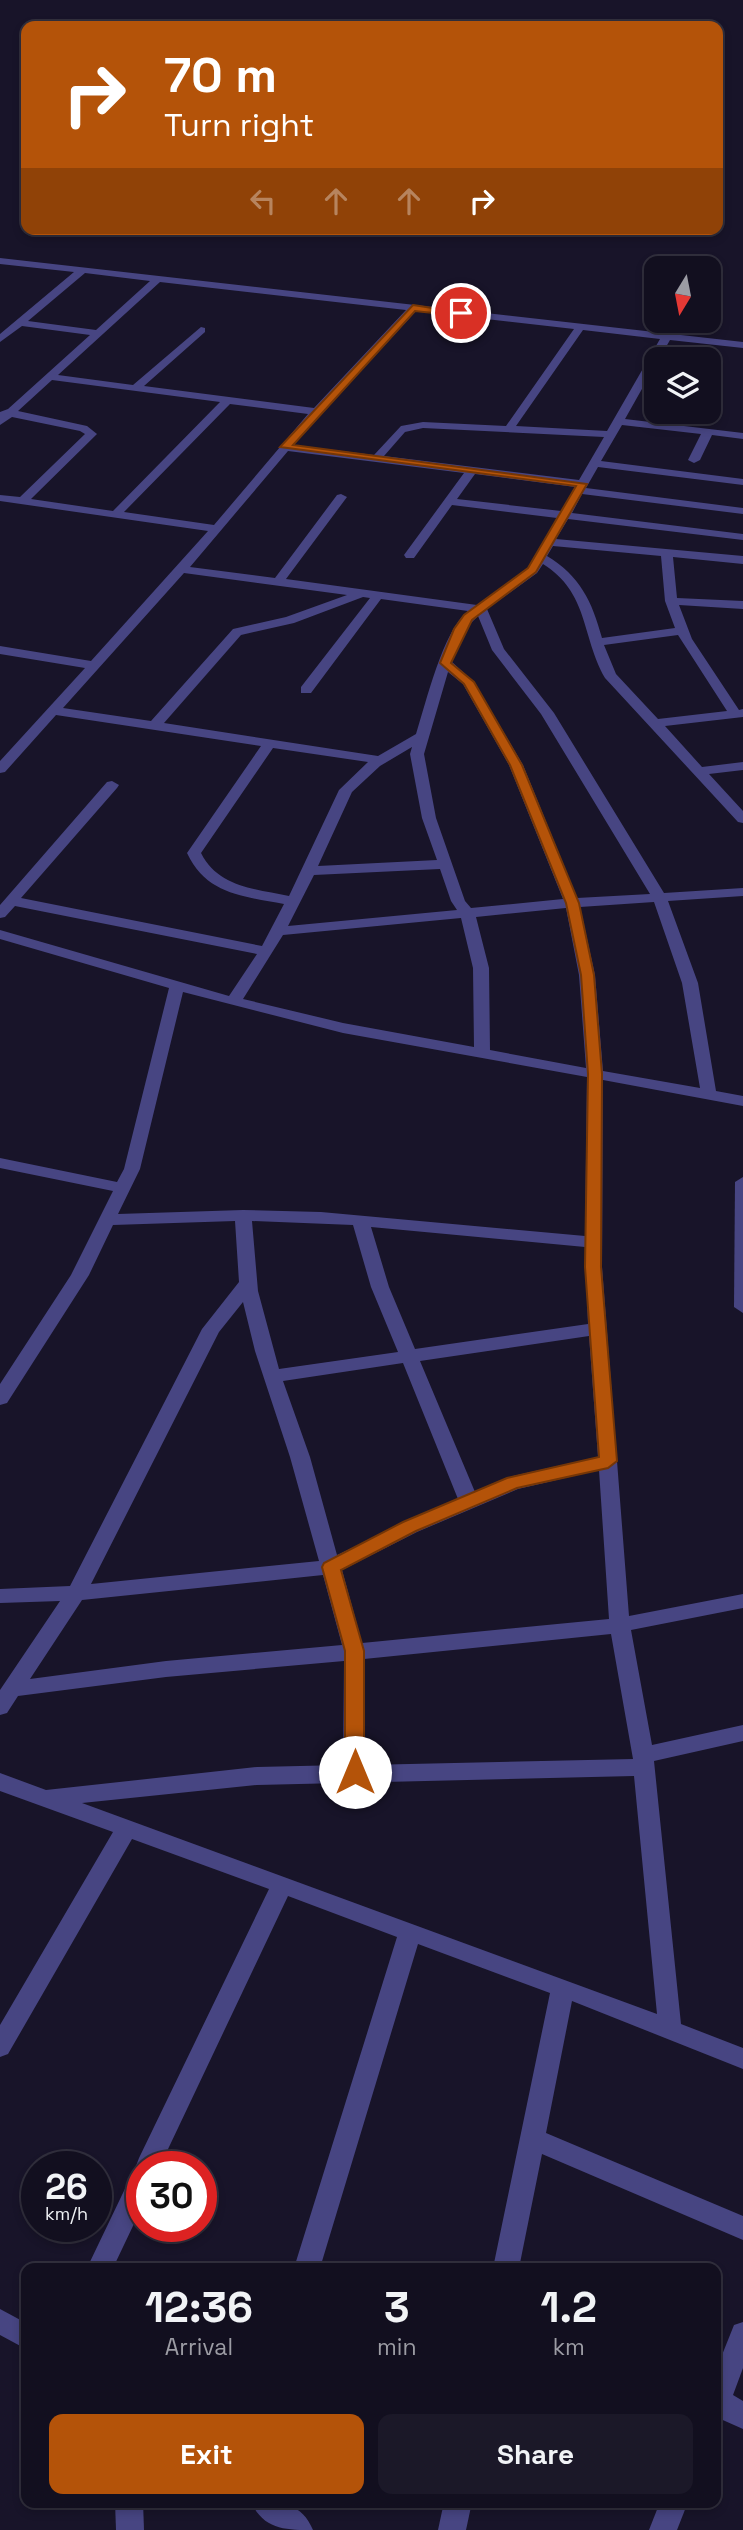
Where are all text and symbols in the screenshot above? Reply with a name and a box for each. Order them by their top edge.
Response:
text: 70 m [164,44,277,106]
icon: right [49,49,140,140]
text: Turn right [164,105,314,145]
icon: left [244,182,282,220]
icon: ahead [317,182,355,220]
icon: ahead [390,182,428,220]
icon: right [463,182,501,220]
north arrow [644,256,721,332]
map controls [644,256,721,424]
pin [431,283,491,343]
icon: arrive [442,294,480,332]
button: layers [644,347,721,424]
position arrow [318,1735,392,1809]
speed limit sign: 30 [126,2151,217,2242]
text: 26 [45,2165,88,2209]
text: km/h [45,2202,88,2225]
text: 12:36 [145,2281,253,2334]
text: 3 [384,2281,410,2334]
text: 1.2 [541,2281,597,2334]
text: Arrival [165,2332,233,2362]
text: min [377,2332,417,2362]
text: km [553,2332,585,2362]
button: Exit [49,2414,364,2494]
button: Share [378,2414,693,2494]

